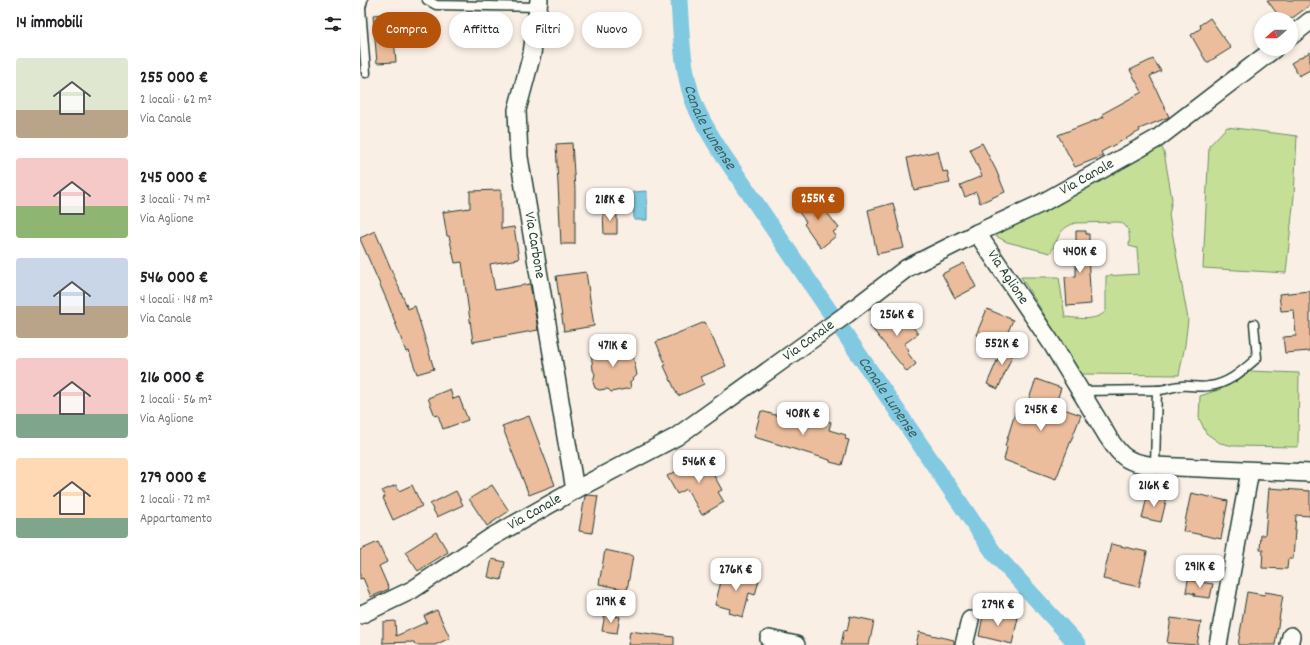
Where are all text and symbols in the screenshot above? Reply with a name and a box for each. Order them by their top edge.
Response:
text: 14 immobili [16,12,82,36]
chip: Compra [372,12,441,48]
chip: Affitta [449,12,513,48]
chip: Filtri [521,12,574,48]
chip: Nuovo [582,12,642,48]
north arrow [1254,12,1298,56]
map controls [1254,12,1298,56]
icon: filters [322,13,344,35]
text: 255 000 € [140,67,208,91]
icon: home [48,74,96,122]
water label: Canale Lunense [678,82,742,175]
text: 2 locali · 62 m² [140,91,212,110]
text: Via Canale [140,110,191,129]
street label: Via Canale [1056,153,1119,202]
text: 245 000 € [140,167,207,191]
icon: home [48,174,96,222]
pin: 255K € [785,187,851,221]
pin: 218K € [577,188,643,222]
text: 255K € [801,190,835,209]
text: 3 locali · 74 m² [140,191,210,210]
text: 218K € [595,191,625,210]
text: Via Aglione [140,210,193,229]
street label: Via Carbone [517,210,550,281]
pin: 440K € [1047,240,1113,274]
text: 440K € [1063,243,1097,262]
street label: Via Aglione [981,246,1034,310]
text: 546 000 € [140,267,208,291]
icon: home [48,274,96,322]
text: 4 locali · 148 m² [140,291,213,310]
pin: 256K € [864,303,930,337]
text: 256K € [880,306,914,325]
text: Via Canale [140,310,191,329]
street label: Via Canale [779,315,840,367]
pin: 552K € [969,332,1035,366]
pin: 471K € [580,334,646,368]
text: 552K € [985,335,1019,354]
text: 471K € [598,337,628,356]
water label: Canale Lunense [852,352,924,443]
text: 216 000 € [140,367,205,391]
icon: home [48,374,96,422]
text: 2 locali · 56 m² [140,391,212,410]
pin: 245K € [1008,398,1074,432]
text: 245K € [1024,401,1058,420]
pin: 408K € [770,402,836,436]
text: 408K € [786,405,820,424]
text: Via Aglione [140,410,193,429]
pin: 546K € [666,450,732,484]
text: 546K € [682,453,716,472]
text: 279 000 € [140,467,207,491]
icon: home [48,474,96,522]
pin: 216K € [1121,474,1187,508]
text: 216K € [1138,477,1170,496]
street label: Via Canale [504,488,566,537]
text: 2 locali · 72 m² [140,491,211,510]
text: Appartamento [140,510,212,529]
pin: 291K € [1167,555,1233,589]
pin: 276K € [703,558,769,592]
text: 291K € [1185,558,1215,577]
text: 276K € [719,561,753,580]
pin: 219K € [578,590,644,624]
text: 219K € [596,593,626,612]
pin: 279K € [965,593,1031,627]
text: 279K € [982,596,1014,615]

